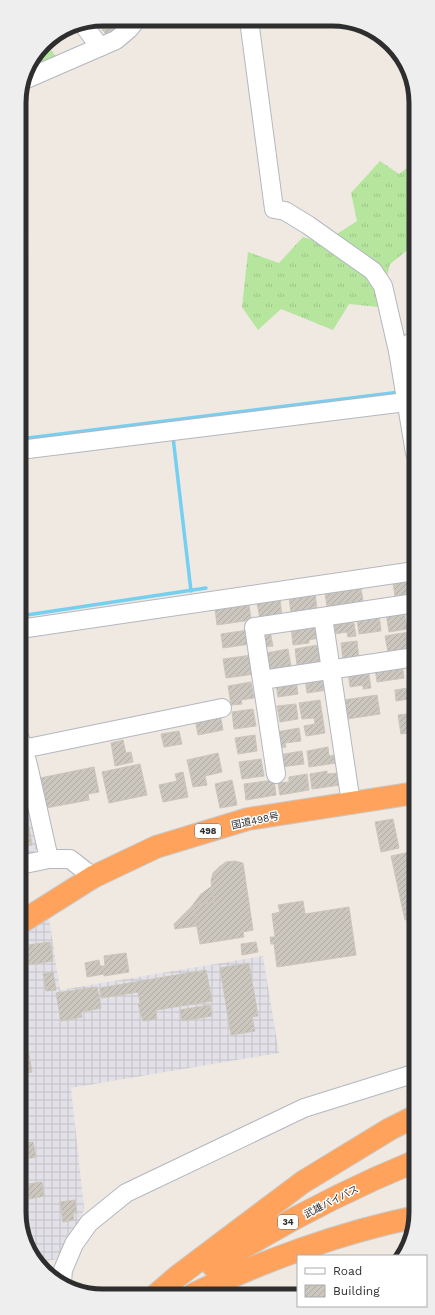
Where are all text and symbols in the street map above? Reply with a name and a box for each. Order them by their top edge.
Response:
street label: 国道498号 [230,810,280,831]
road number: 498 [195,824,221,838]
street label: 武雄バイパス [302,1183,360,1220]
road number: 34 [278,1215,298,1229]
legend [297,1255,427,1307]
text: Road [333,1264,362,1278]
text: Building [333,1284,380,1298]

